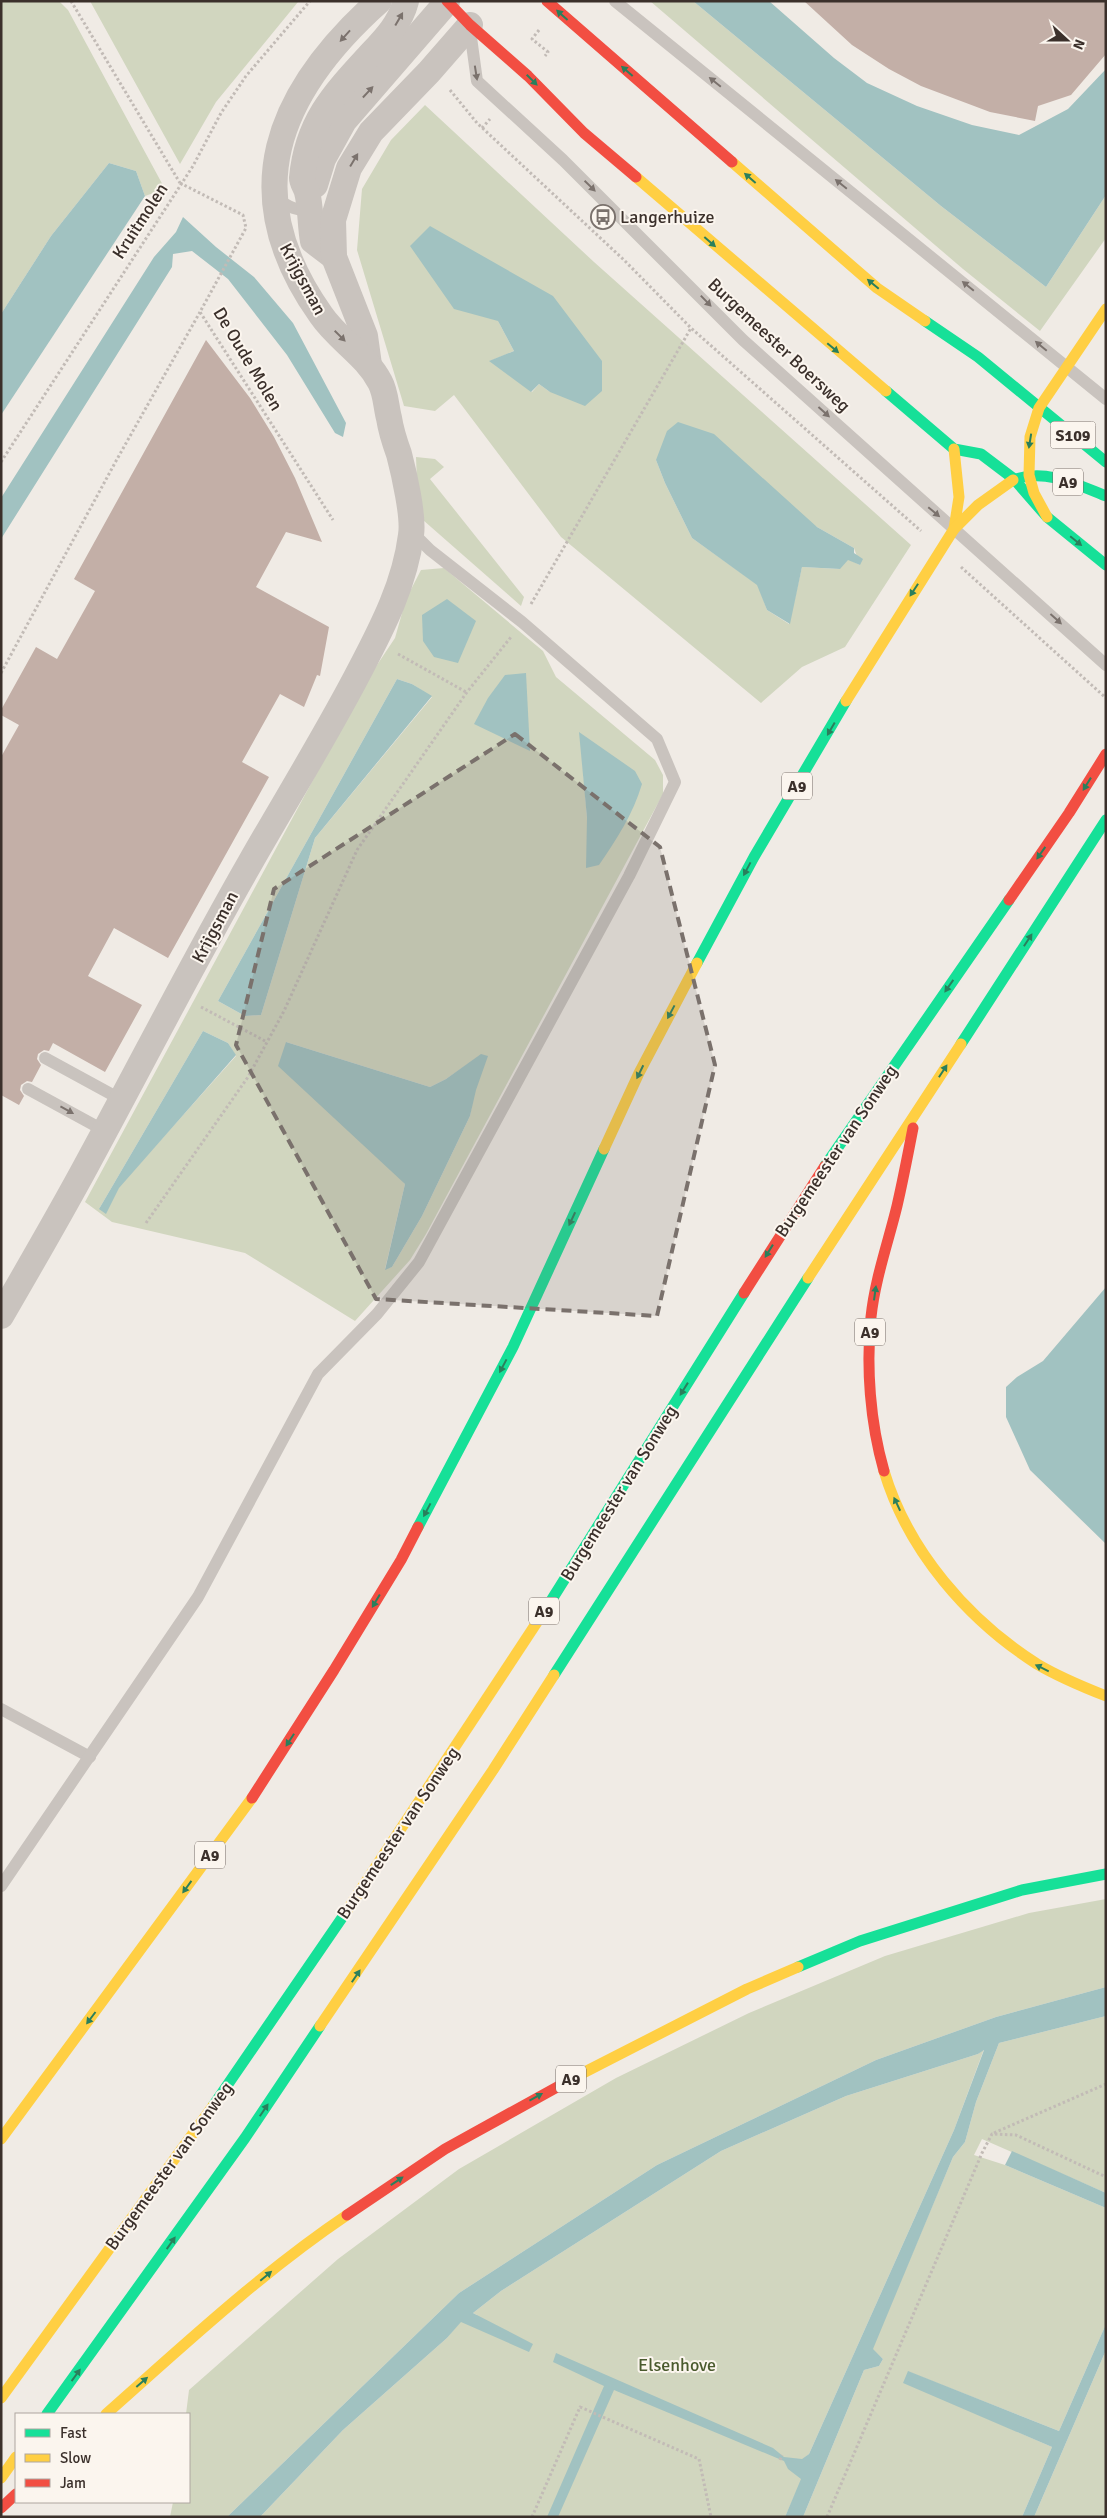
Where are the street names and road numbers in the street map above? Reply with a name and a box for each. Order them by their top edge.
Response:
street label: Kruitmolen [107,179,173,263]
street label: Krijgsman [275,239,331,319]
street label: Burgemeester Boersweg [703,273,855,417]
street label: De Oude Molen [209,303,287,415]
road number: S109 [1050,422,1096,448]
road number: A9 [1053,468,1083,496]
road number: A9 [782,772,812,799]
street label: Krijgsman [187,887,243,967]
street label: Burgemeester van Sonweg [770,1061,902,1241]
road number: A9 [855,1318,885,1345]
street label: Burgemeester van Sonweg [556,1401,682,1585]
road number: A9 [529,1598,559,1624]
street label: Burgemeester van Sonweg [332,1743,464,1923]
road number: A9 [195,1842,225,1868]
road number: A9 [556,2066,586,2092]
street label: Burgemeester van Sonweg [100,2077,238,2255]

